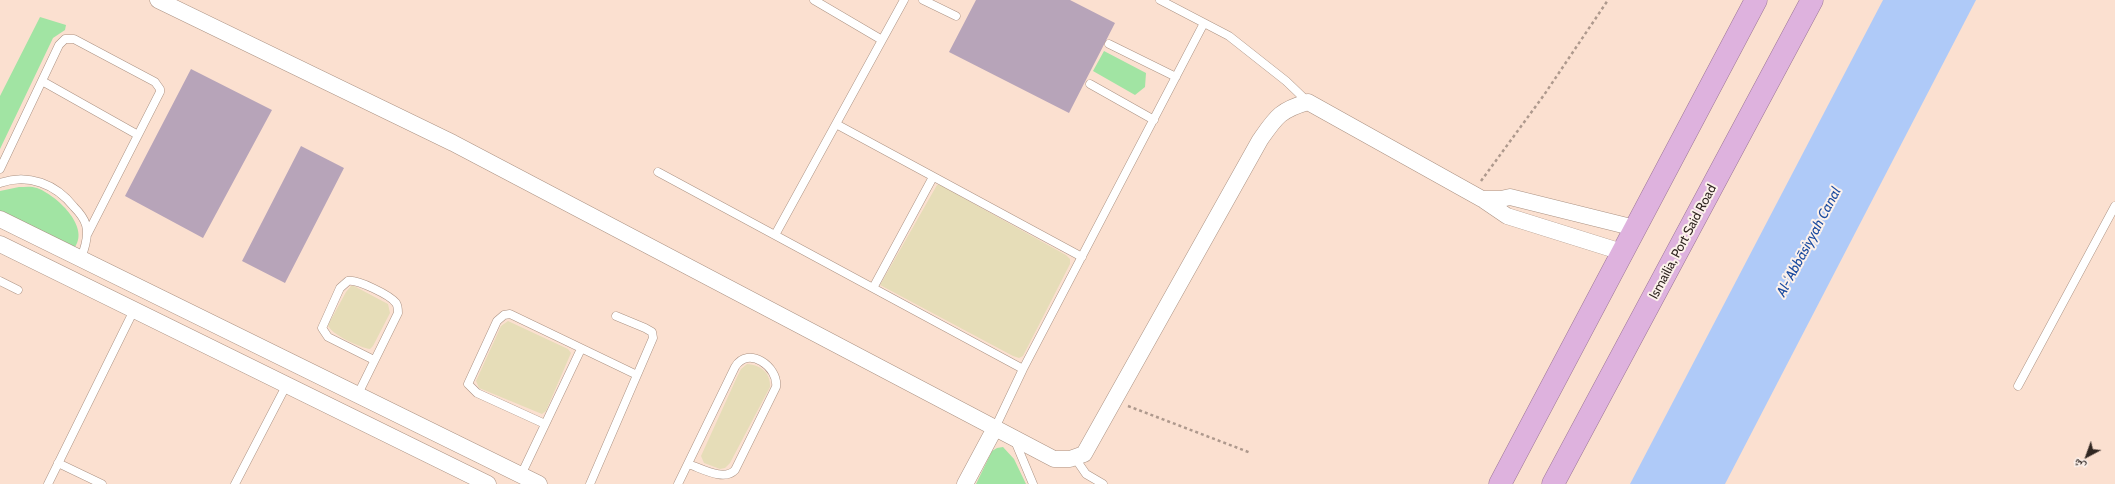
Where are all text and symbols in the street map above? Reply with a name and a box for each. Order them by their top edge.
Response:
street label: Ismailia, Port Said Road [1646,182,1720,302]
water label: Al-ʿAbbāsiyyah Canal [1773,185,1845,299]
north arrow [2067,436,2107,476]
text: ش [2070,456,2088,474]

